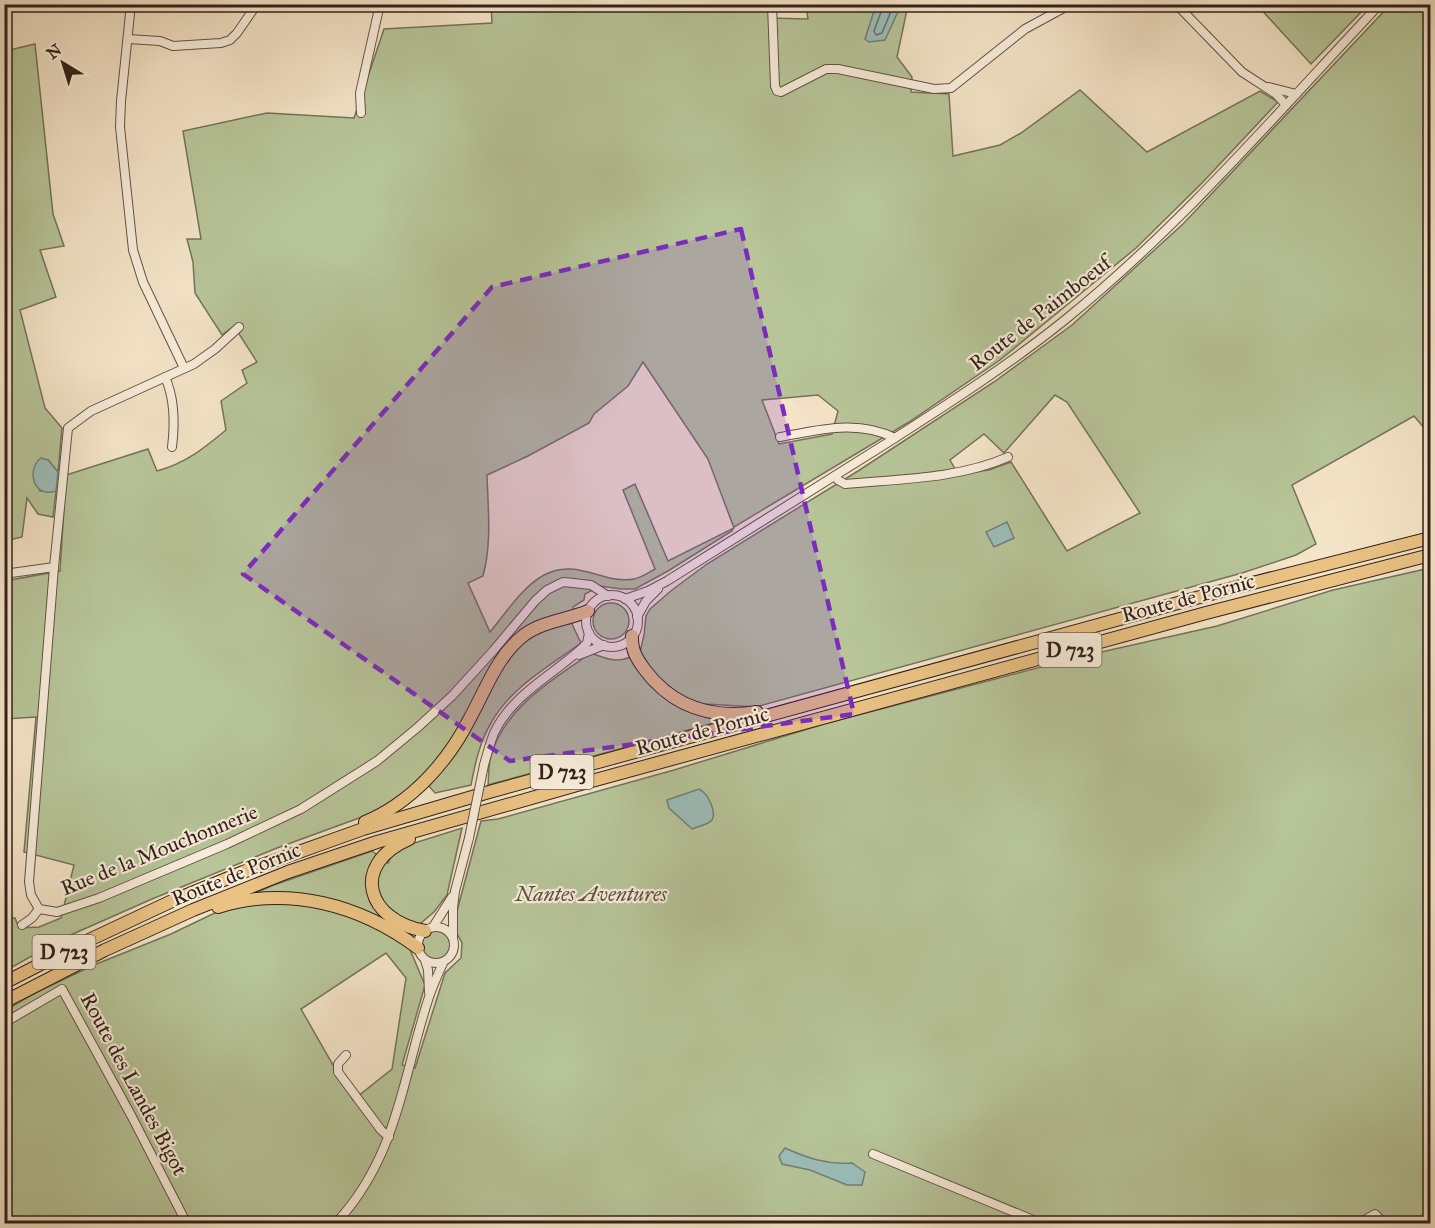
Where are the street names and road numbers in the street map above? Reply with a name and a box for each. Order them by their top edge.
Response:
street label: Route de Paimboeuf [964,248,1118,376]
street label: Route de Pornic [1118,568,1258,628]
road number: D 723 [1038,633,1102,667]
street label: Route de Pornic [632,701,772,761]
road number: D 723 [530,755,594,789]
street label: Rue de la Mouchonnerie [57,798,262,901]
street label: Route de Pornic [168,836,305,912]
road number: D 723 [32,935,96,969]
street label: Route des Landes Bigot [75,988,194,1180]

